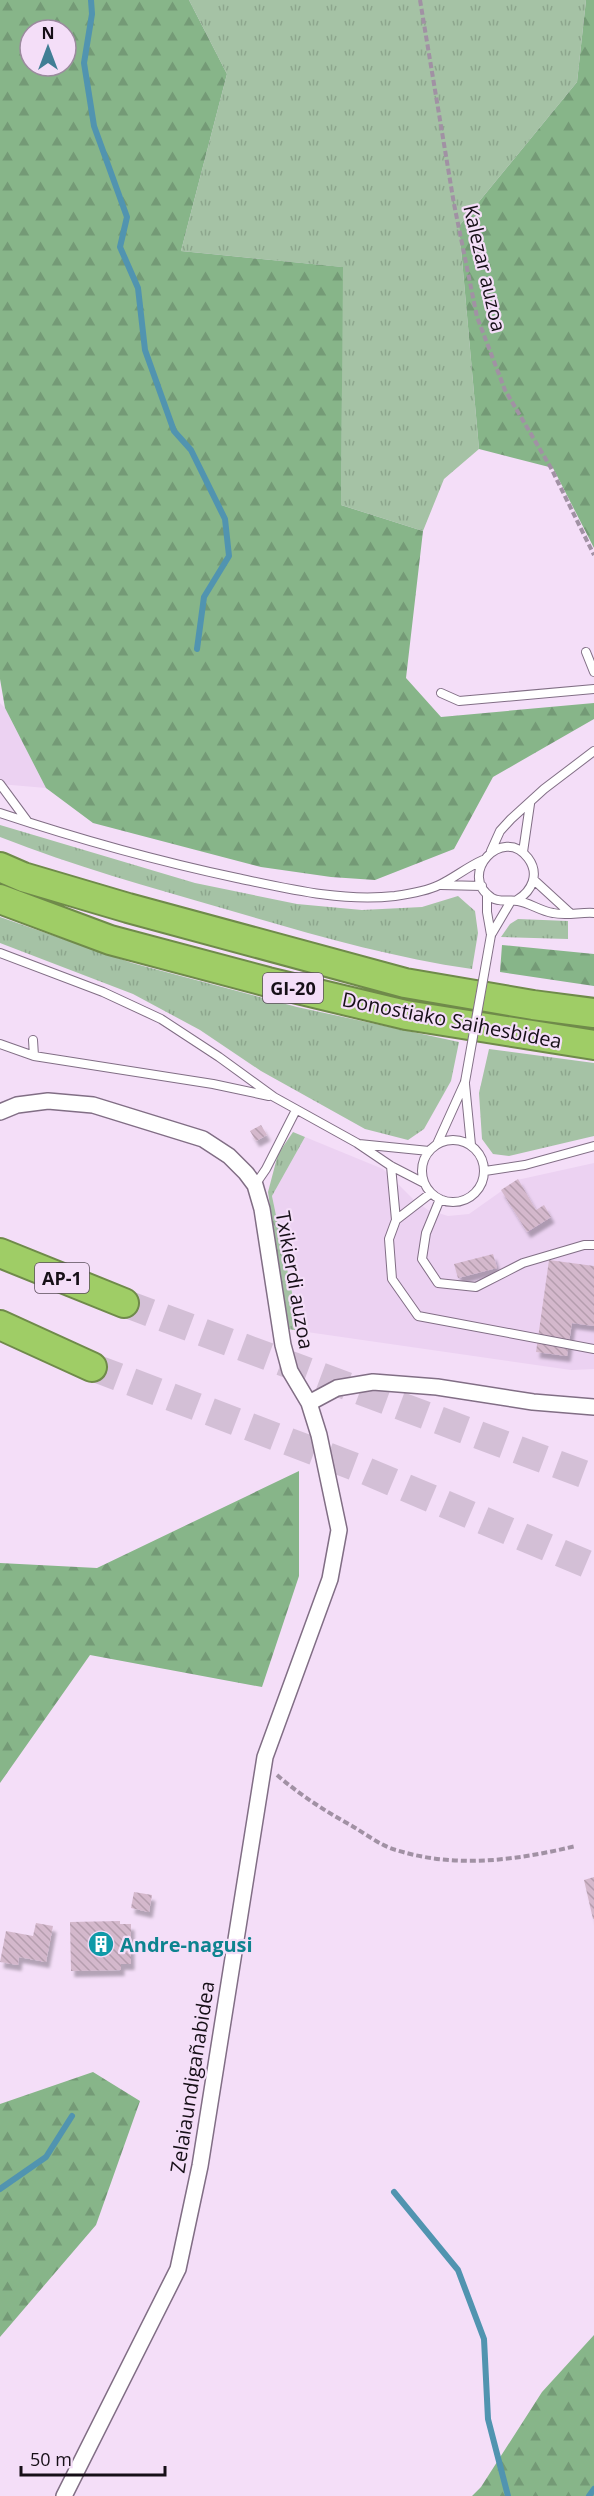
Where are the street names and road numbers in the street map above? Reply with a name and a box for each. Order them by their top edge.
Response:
street label: Kalezar auzoa [457,202,513,334]
road number: GI-20 [263,973,323,1003]
street label: Donostiako Saihesbidea [340,985,564,1055]
street label: Txikierdi auzoa [270,1209,320,1351]
road number: AP-1 [35,1263,89,1293]
street label: Zelaiaundigañabidea [163,1979,221,2175]

